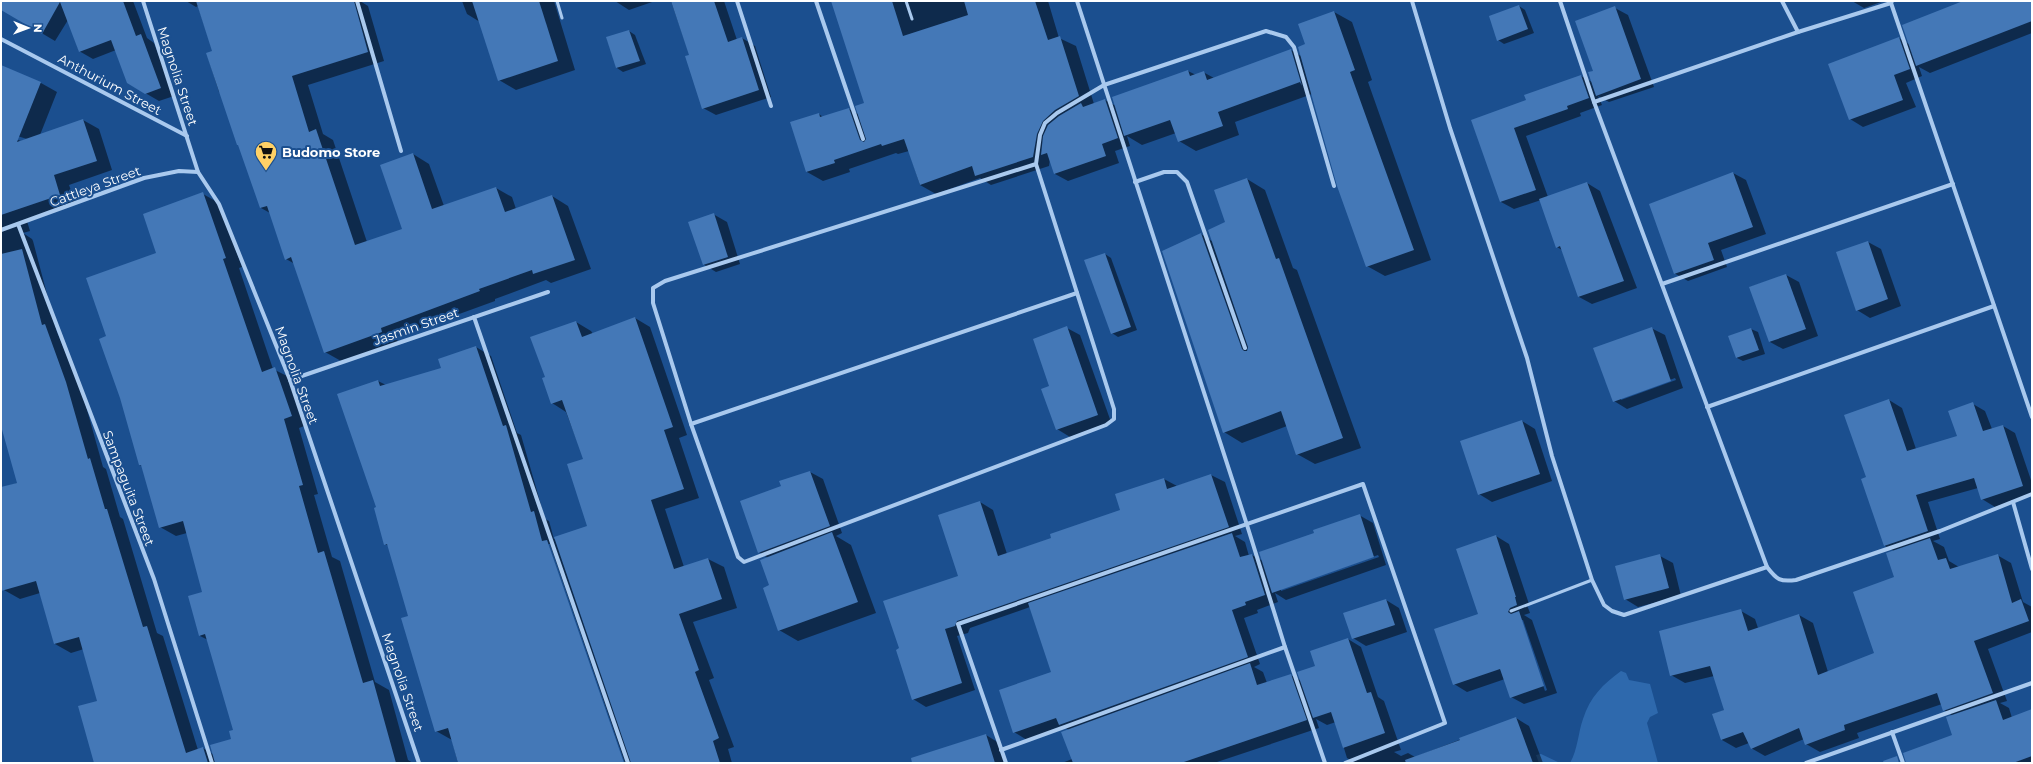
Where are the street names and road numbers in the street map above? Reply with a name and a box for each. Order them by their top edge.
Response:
street label: Magnolia Street [154,24,202,128]
street label: Anthurium Street [56,50,164,118]
street label: Cattleya Street [47,162,143,210]
street label: Jasmin Street [370,304,461,348]
street label: Magnolia Street [272,324,322,426]
street label: Sampaguita Street [100,428,158,548]
street label: Magnolia Street [379,631,427,733]

